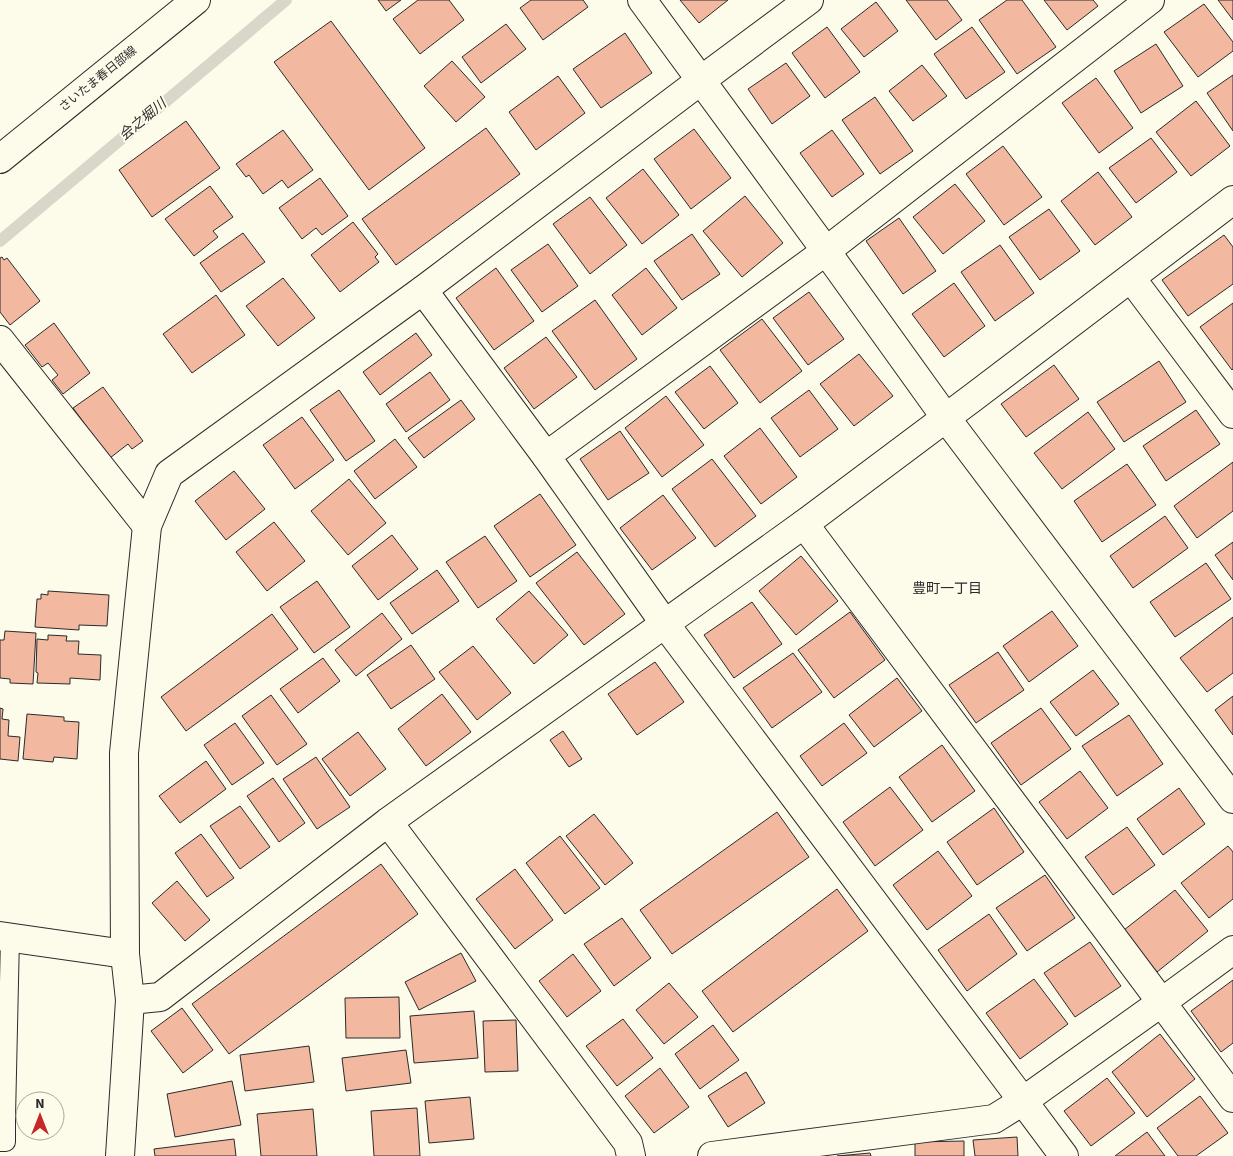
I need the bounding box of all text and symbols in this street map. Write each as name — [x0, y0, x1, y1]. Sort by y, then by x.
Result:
street label: さいたま春日部線 — [55, 42, 141, 116]
water label: 会之堀川 — [115, 93, 172, 146]
district label: 豊町一丁目 — [912, 579, 982, 599]
north arrow — [15, 1091, 65, 1141]
text: N — [35, 1094, 45, 1114]

